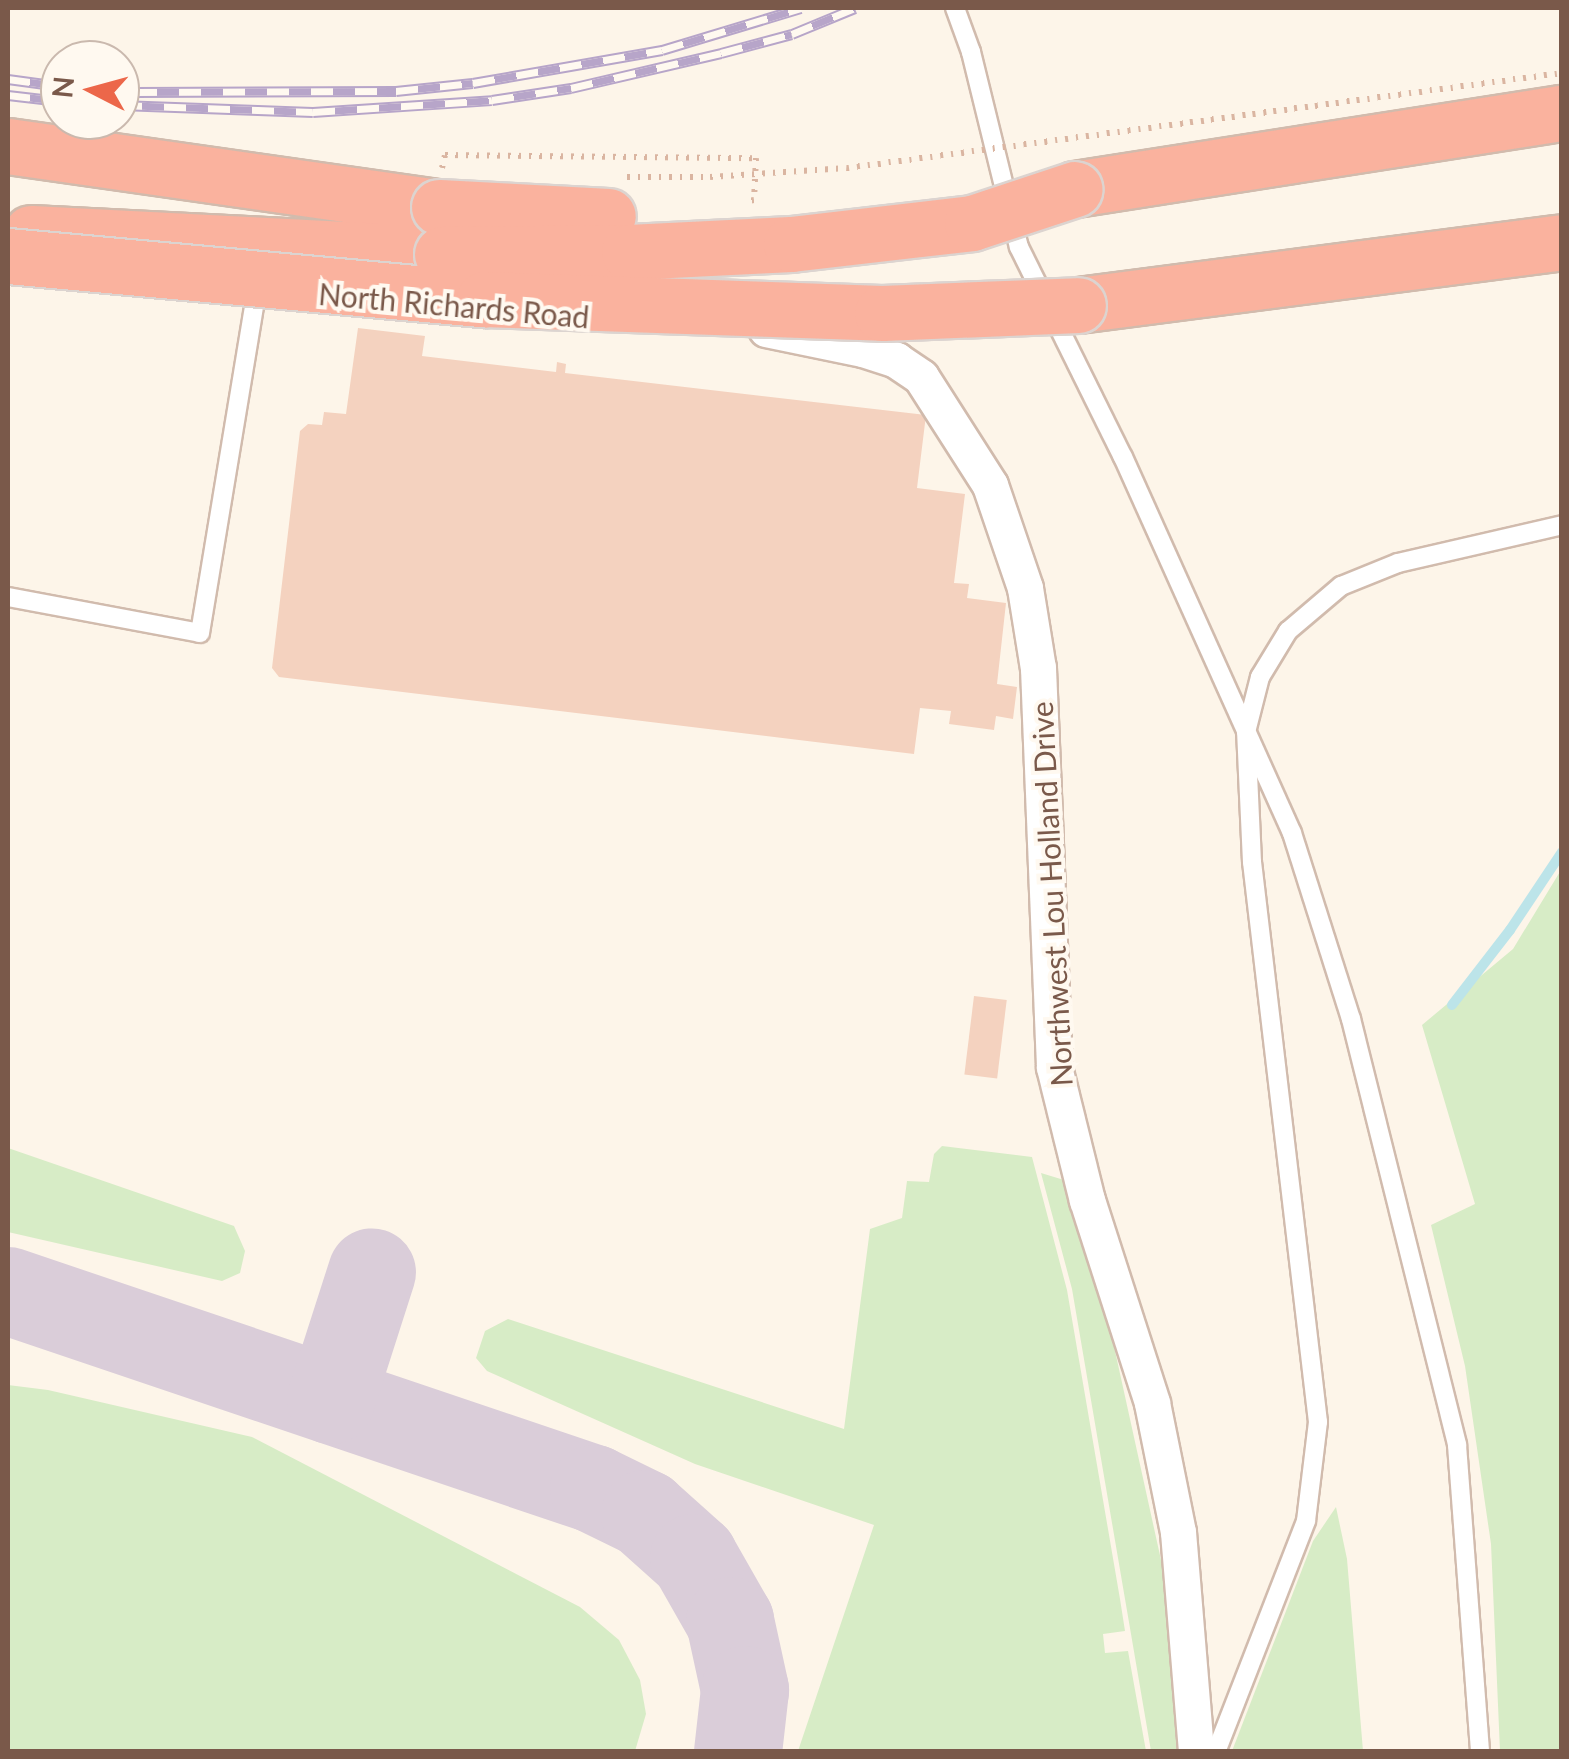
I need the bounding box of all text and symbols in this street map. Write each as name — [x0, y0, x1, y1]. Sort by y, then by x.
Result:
north arrow — [40, 40, 140, 140]
text: N — [44, 75, 80, 100]
street label: North Richards Road — [317, 275, 591, 335]
street label: Northwest Lou Holland Drive — [1023, 701, 1079, 1087]

